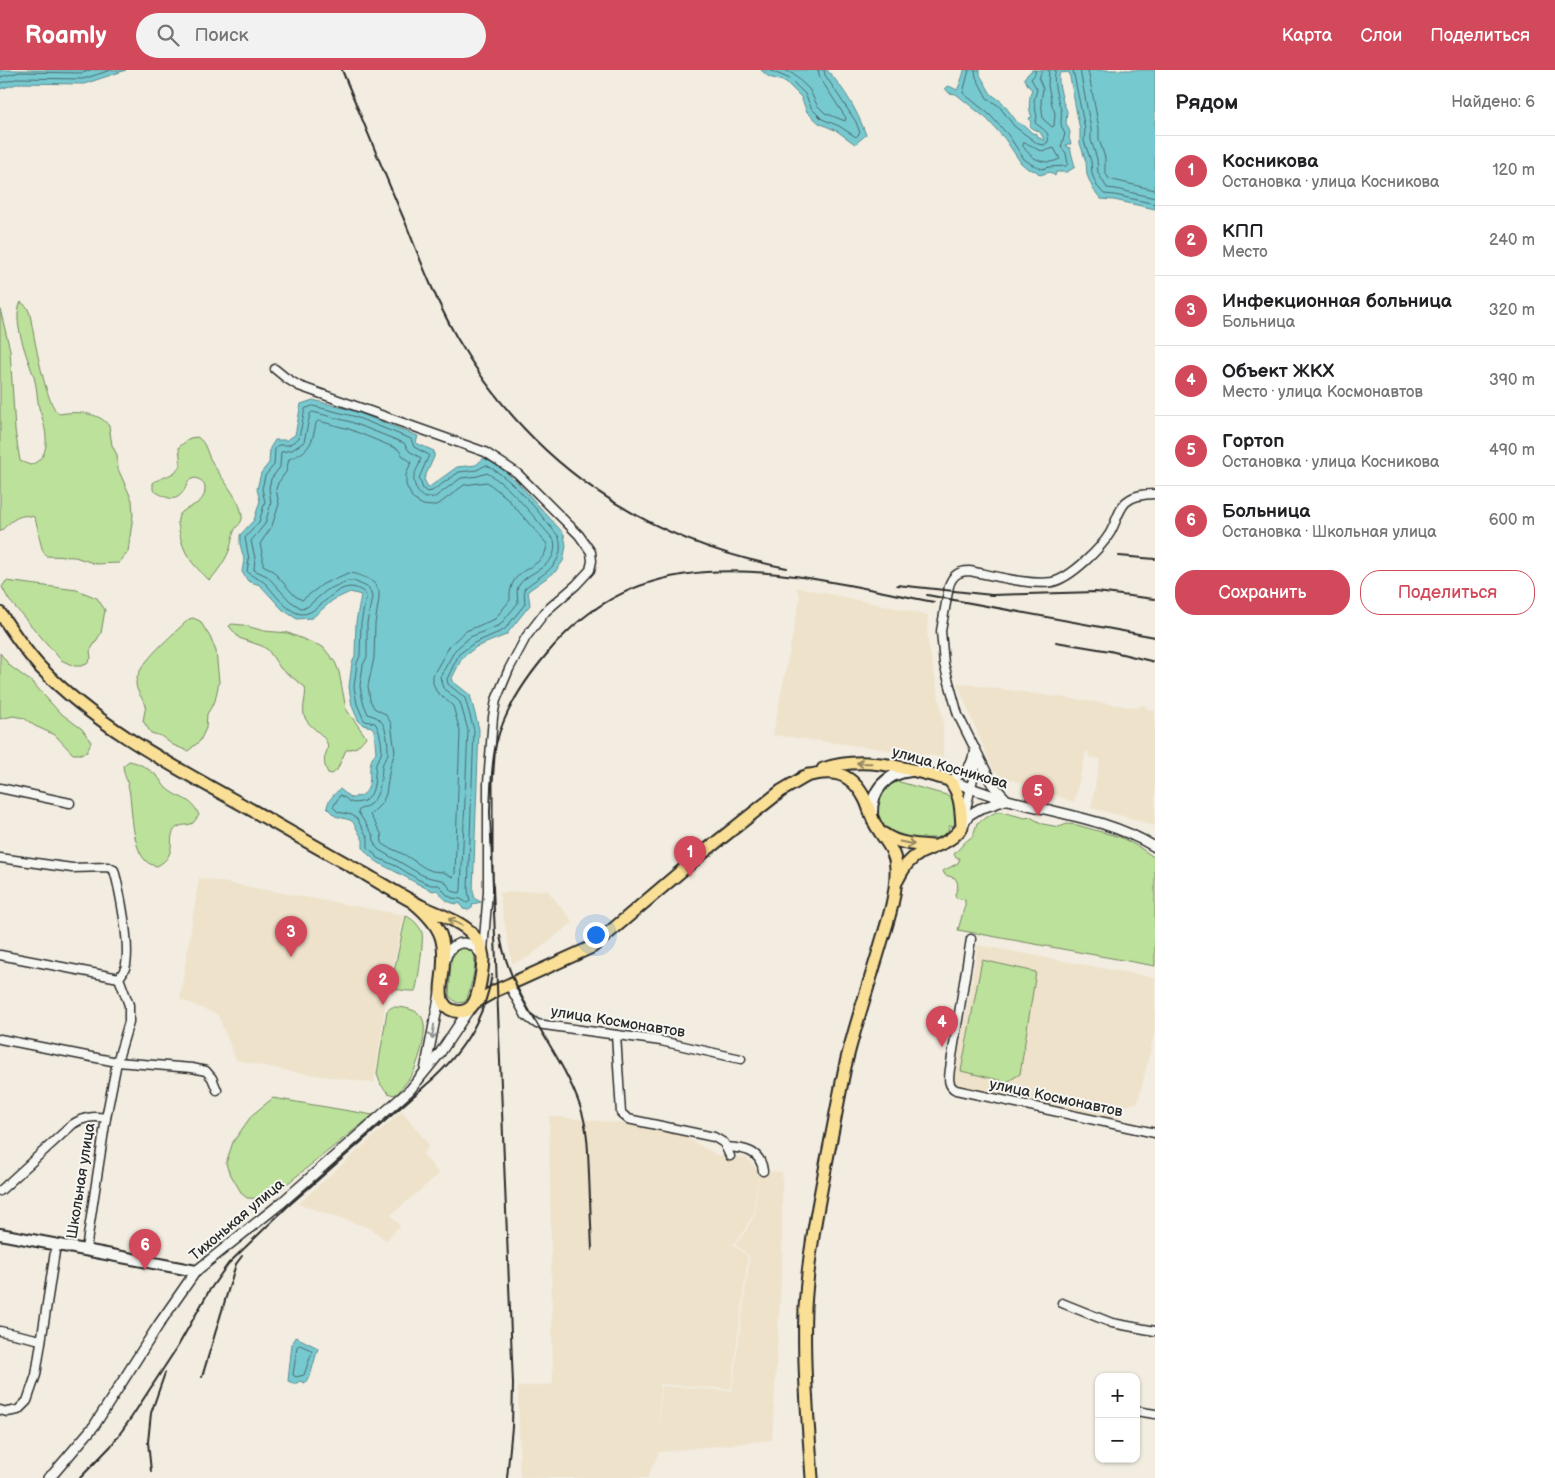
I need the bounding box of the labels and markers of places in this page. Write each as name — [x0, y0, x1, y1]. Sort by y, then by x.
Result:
pin: 5 — [1022, 775, 1054, 816]
pin: 1 — [674, 836, 706, 877]
pin: 3 — [275, 916, 307, 957]
pin: 2 — [367, 964, 399, 1005]
pin: 4 — [926, 1006, 958, 1047]
pin: 6 — [129, 1229, 161, 1270]

